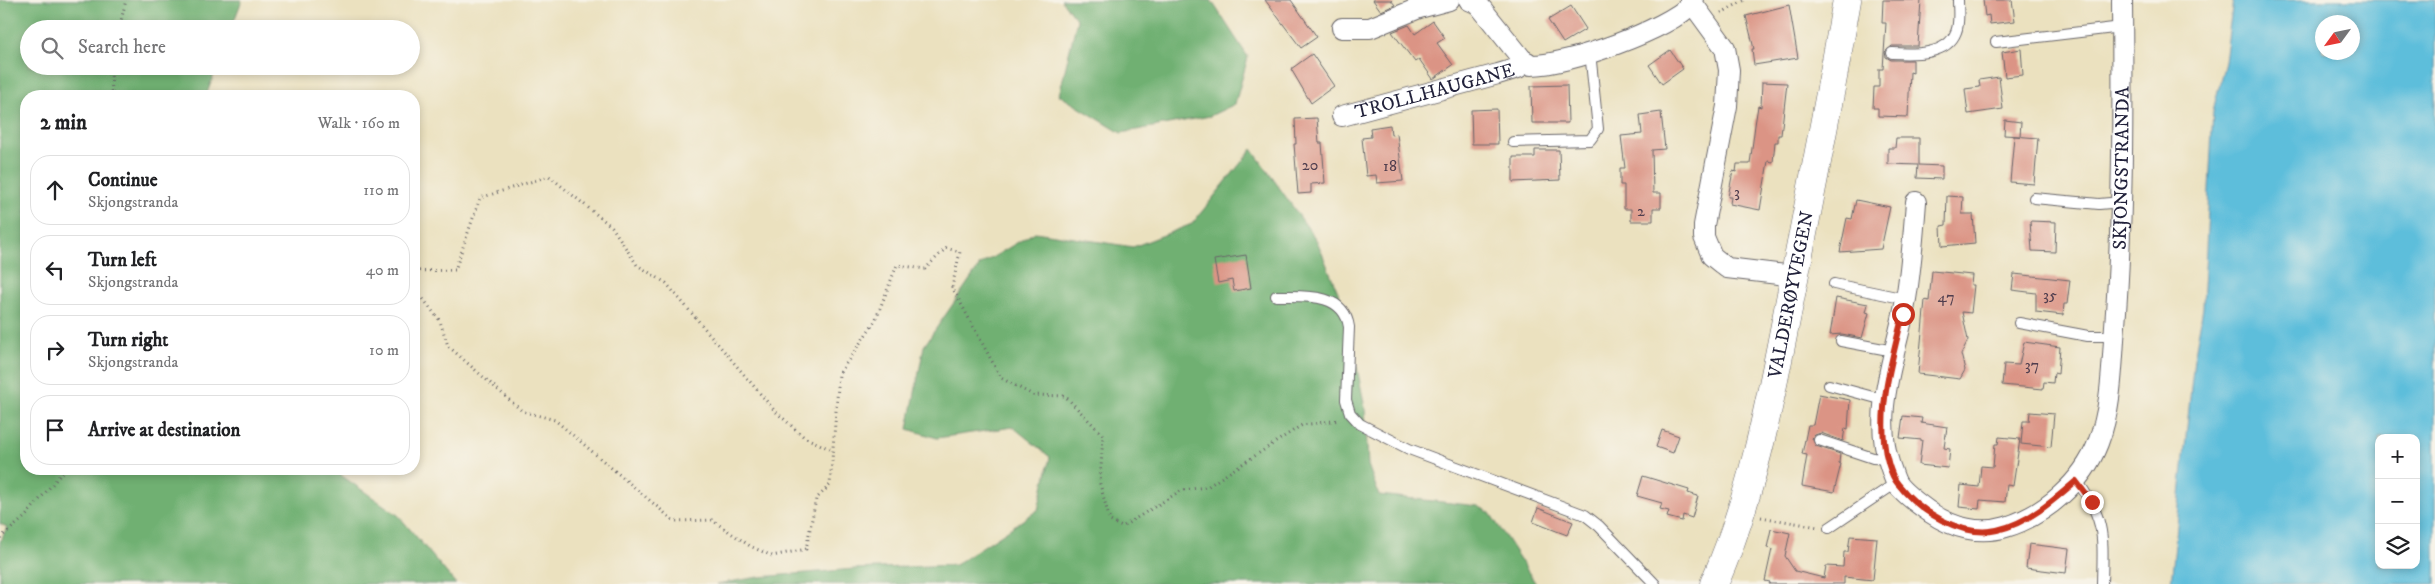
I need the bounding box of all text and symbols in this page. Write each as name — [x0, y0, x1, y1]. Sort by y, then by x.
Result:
north arrow — [2315, 15, 2360, 60]
search box — [20, 20, 420, 75]
icon: search — [38, 34, 66, 62]
text: Search here — [78, 36, 166, 59]
street label: TROLLHAUGANE — [1352, 58, 1517, 124]
street label: SKJONGSTRANDA — [2108, 85, 2134, 250]
text: 2 min — [40, 110, 87, 136]
text: Walk · 160 m — [318, 113, 400, 133]
house number: 20 — [1302, 155, 1318, 175]
house number: 18 — [1383, 156, 1397, 176]
text: Continue — [88, 169, 158, 192]
icon: ahead — [41, 176, 69, 204]
text: 110 m — [363, 180, 399, 200]
house number: 3 — [1734, 182, 1740, 202]
text: Skjongstranda — [88, 192, 178, 212]
house number: 2 — [1637, 201, 1645, 221]
street label: VALDERØYVEGEN — [1763, 209, 1819, 381]
text: Turn left — [88, 249, 157, 272]
icon: left — [41, 256, 69, 284]
text: 40 m — [366, 260, 399, 280]
text: Skjongstranda — [88, 272, 178, 292]
house number: 35 — [2043, 285, 2057, 305]
house number: 47 — [1937, 287, 1955, 307]
route start — [1892, 303, 1915, 326]
text: Turn right — [88, 329, 168, 352]
icon: right — [41, 336, 69, 364]
text: 10 m — [369, 340, 399, 360]
text: Skjongstranda — [88, 352, 178, 372]
house number: 37 — [2025, 355, 2039, 375]
icon: arrive — [41, 416, 69, 444]
text: Arrive at destination — [88, 419, 240, 442]
map controls — [2375, 434, 2420, 569]
button: + — [2375, 434, 2420, 479]
button: − — [2375, 479, 2420, 524]
route end — [2081, 491, 2104, 514]
button: layers — [2375, 524, 2420, 569]

